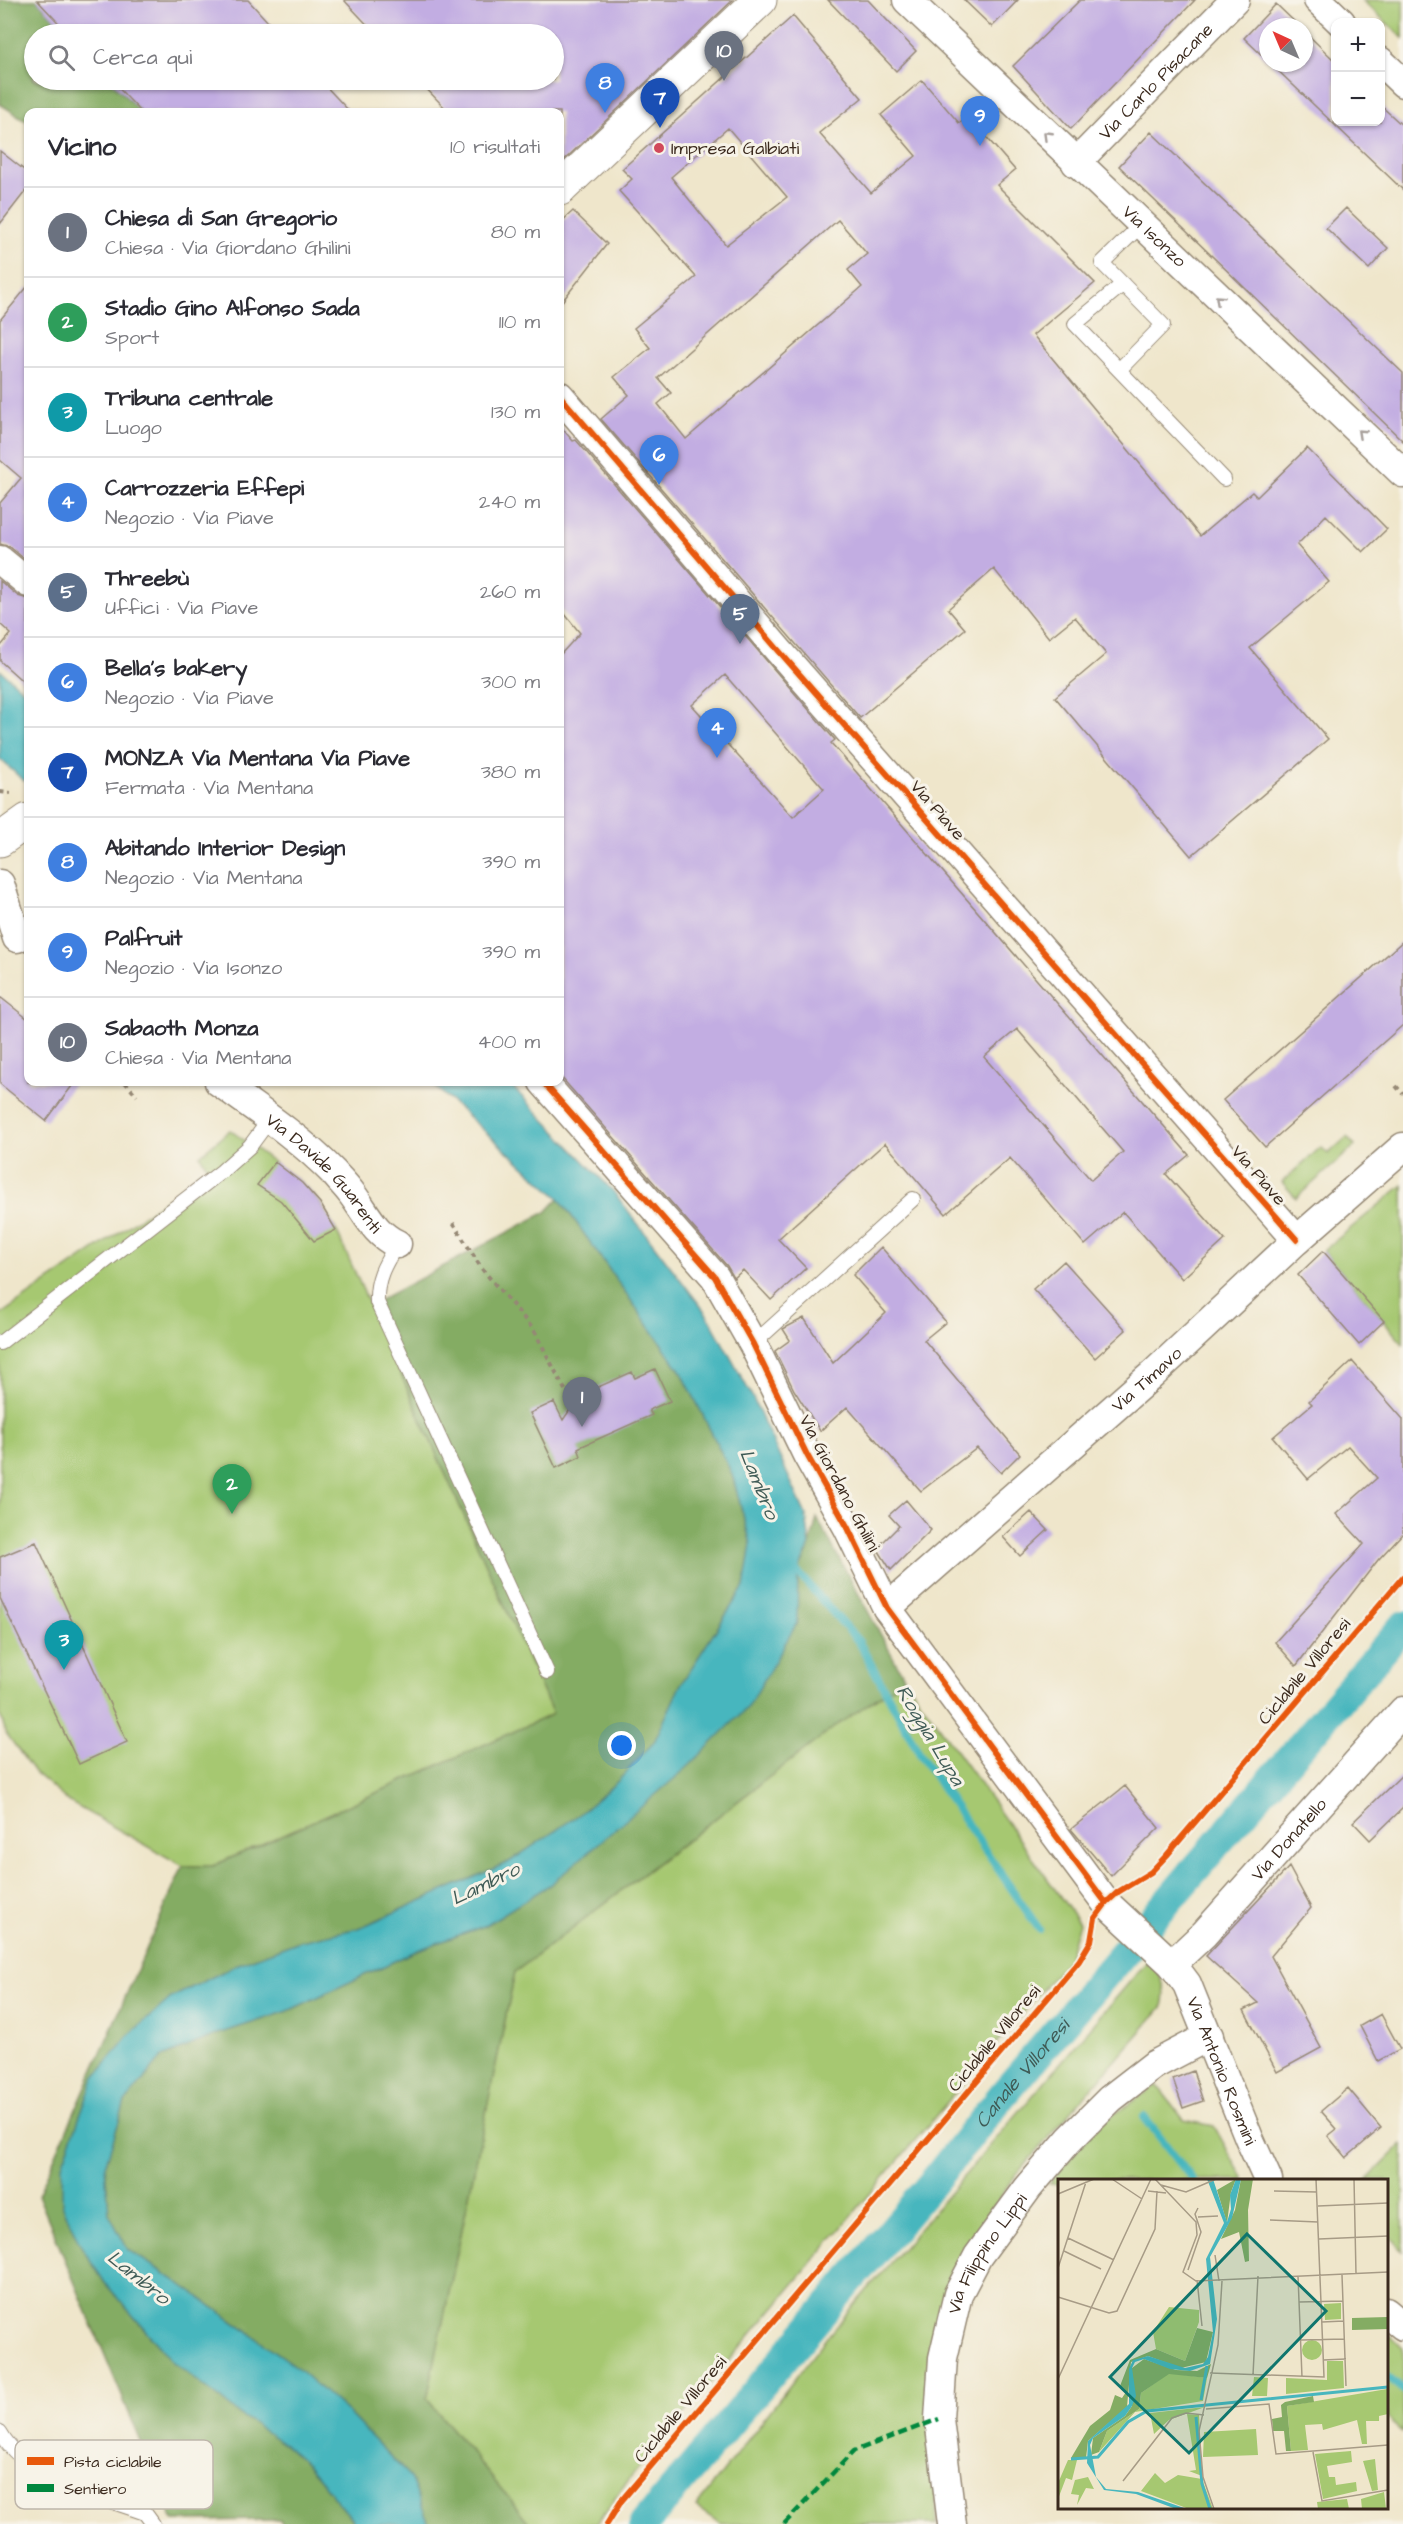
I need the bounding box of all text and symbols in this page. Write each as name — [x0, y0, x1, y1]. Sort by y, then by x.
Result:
street label: Via Carlo Pisacane — [1093, 18, 1219, 146]
north arrow — [1259, 18, 1313, 72]
map controls — [1331, 18, 1385, 126]
button: + — [1331, 18, 1385, 72]
search box — [24, 24, 564, 90]
pin: 10 — [704, 32, 744, 81]
icon: search — [45, 41, 78, 74]
text: Cerca qui — [93, 42, 192, 73]
pin: 8 — [586, 63, 624, 113]
button: − — [1331, 72, 1385, 126]
pin: 7 — [640, 78, 680, 128]
pin: 9 — [960, 96, 1000, 146]
text: Vicino — [48, 129, 116, 165]
one-way arrow — [1044, 132, 1055, 143]
text: 10 risultati — [450, 133, 540, 161]
place label: Impresa Galbiati — [671, 136, 800, 161]
marker: Impresa Galbiati — [652, 141, 666, 155]
street label: Via Isonzo — [1116, 200, 1192, 273]
text: Chiesa di San Gregorio — [105, 203, 337, 234]
text: 1 — [66, 218, 69, 246]
text: 80 m — [491, 218, 540, 246]
text: Chiesa · Via Giordano Ghilini — [105, 234, 351, 262]
text: Stadio Gino Alfonso Sada — [105, 293, 360, 324]
one-way arrow — [1215, 295, 1226, 306]
text: 2 — [62, 308, 73, 336]
text: 110 m — [499, 308, 540, 336]
text: Sport — [105, 324, 159, 352]
text: Tribuna centrale — [105, 383, 273, 414]
text: 3 — [62, 398, 73, 426]
text: 130 m — [491, 398, 540, 426]
text: Luogo — [105, 414, 162, 442]
one-way arrow — [1357, 429, 1367, 440]
pin: 6 — [640, 436, 678, 485]
text: Carrozzeria Effepi — [105, 473, 304, 504]
text: 4 — [61, 488, 74, 516]
text: 240 m — [479, 488, 540, 516]
text: Negozio · Via Piave — [105, 504, 274, 532]
text: Threebù — [105, 563, 189, 594]
text: 5 — [60, 578, 75, 606]
text: 260 m — [480, 578, 540, 606]
text: Uffici · Via Piave — [105, 594, 258, 622]
pin: 5 — [720, 594, 760, 644]
text: Bella's bakery — [105, 653, 247, 684]
text: 6 — [61, 668, 74, 696]
text: 300 m — [481, 668, 540, 696]
text: Negozio · Via Piave — [105, 684, 274, 712]
pin: 4 — [698, 708, 736, 758]
text: MONZA Via Mentana Via Piave — [105, 743, 410, 774]
text: 7 — [61, 758, 74, 786]
text: 380 m — [481, 758, 540, 786]
text: Fermata · Via Mentana — [105, 774, 313, 802]
street label: Via Piave — [904, 775, 971, 846]
text: Abitando Interior Design — [105, 833, 345, 864]
text: 8 — [61, 848, 74, 876]
text: 390 m — [482, 848, 540, 876]
text: Negozio · Via Mentana — [105, 864, 302, 892]
text: Palfruit — [105, 923, 182, 954]
text: 9 — [62, 938, 73, 966]
text: 390 m — [482, 938, 540, 966]
text: Negozio · Via Isonzo — [105, 954, 282, 982]
text: Sabaoth Monza — [105, 1013, 259, 1044]
text: 10 — [60, 1028, 75, 1056]
text: 400 m — [478, 1028, 540, 1056]
text: Chiesa · Via Mentana — [105, 1044, 292, 1072]
street label: Via Davide Guarenti — [260, 1108, 387, 1239]
street label: Via Piave — [1225, 1140, 1292, 1211]
street label: Via Timavo — [1106, 1341, 1188, 1418]
pin: 1 — [562, 1378, 602, 1427]
street label: Via Giordano Ghilini — [793, 1410, 886, 1556]
water label: Lambro — [732, 1445, 786, 1525]
pin: 2 — [212, 1464, 252, 1514]
street label: Ciclabile Villoresi — [1252, 1612, 1357, 1730]
pin: 3 — [44, 1620, 84, 1670]
water label: Roggia Lupa — [888, 1680, 972, 1792]
your location — [607, 1731, 636, 1760]
street label: Via Donatello — [1245, 1793, 1333, 1886]
water label: Lambro — [446, 1855, 526, 1913]
street label: Ciclabile Villoresi — [942, 1979, 1047, 2097]
street label: Via Antonio Rosmini — [1180, 1993, 1263, 2149]
water label: Canale Villoresi — [968, 2011, 1078, 2134]
inset map — [1058, 2179, 1388, 2509]
street label: Via Filippino Lippi — [942, 2188, 1033, 2316]
water label: Lambro — [101, 2244, 177, 2313]
street label: Ciclabile Villoresi — [628, 2350, 733, 2468]
legend — [15, 2440, 213, 2509]
text: Pista ciclabile — [64, 2451, 162, 2473]
text: Sentiero — [64, 2478, 126, 2500]

